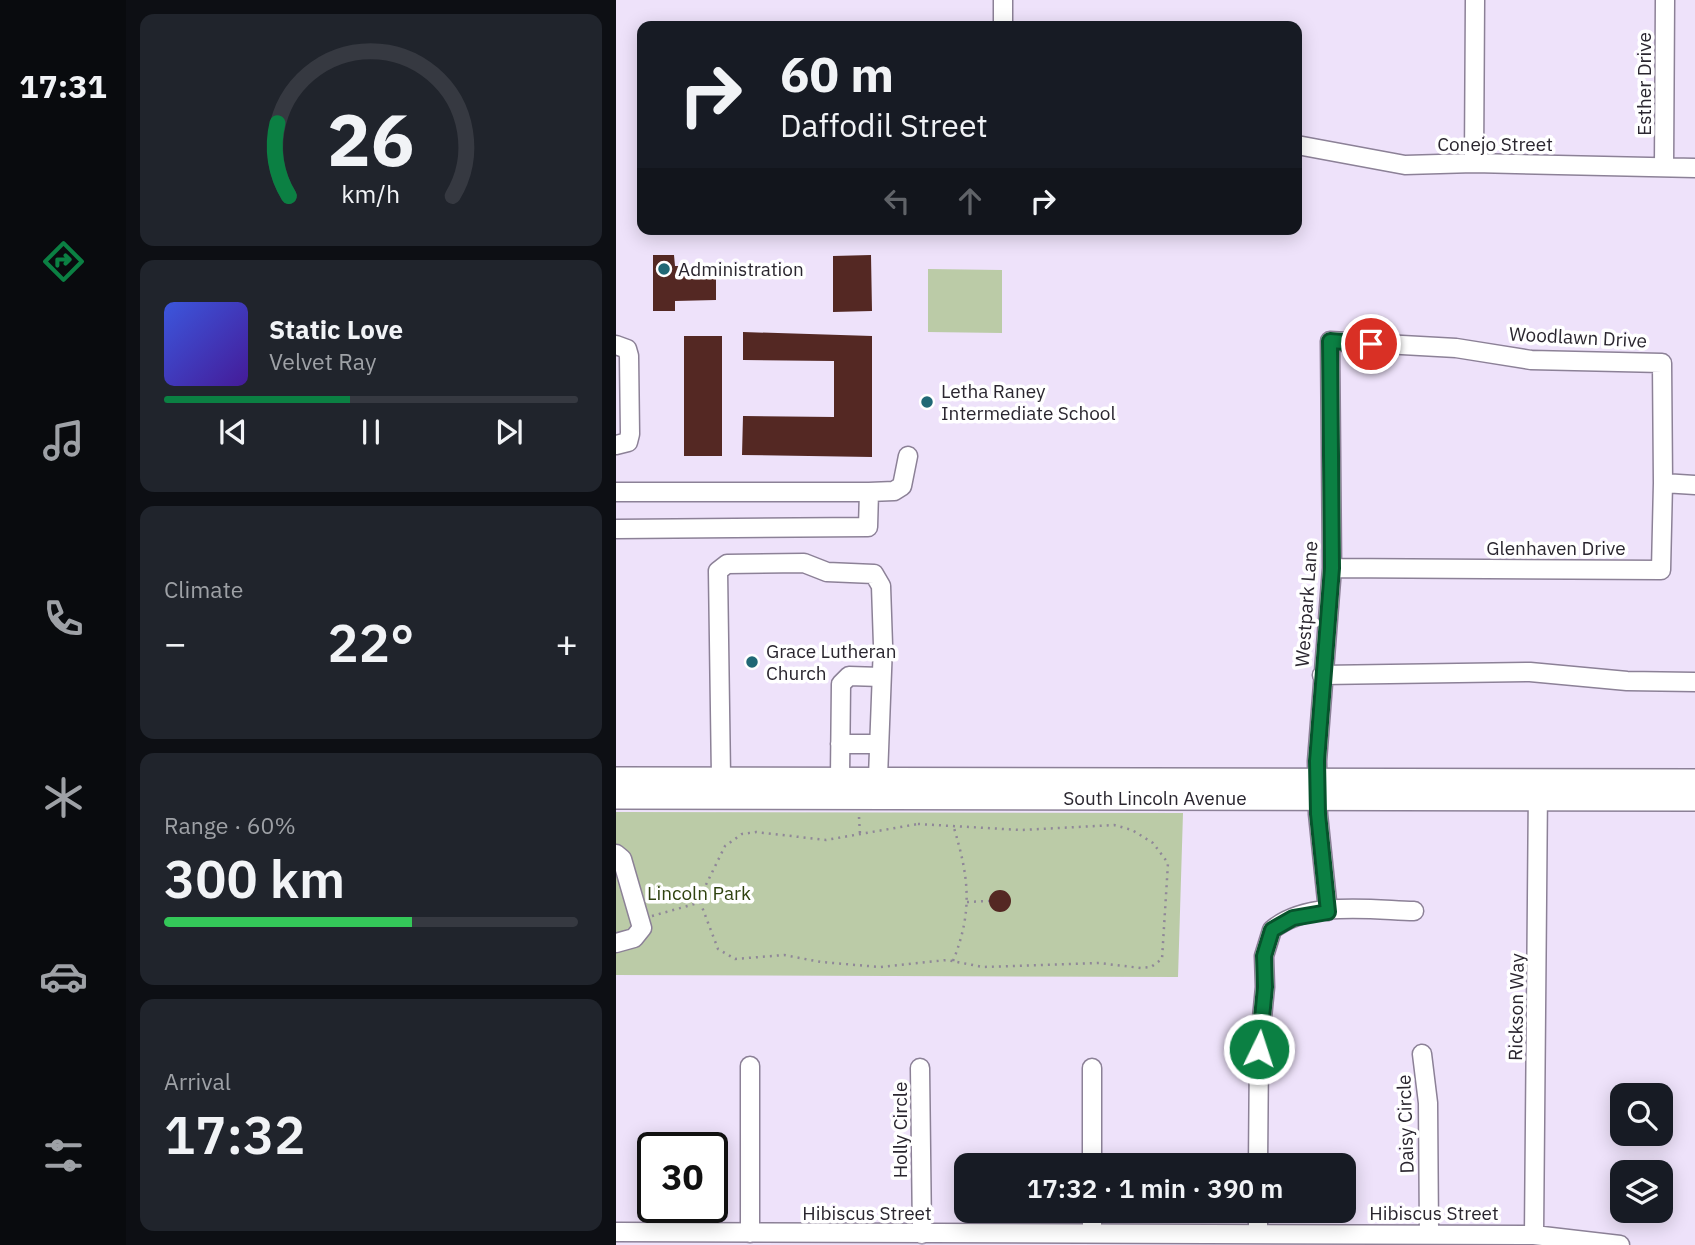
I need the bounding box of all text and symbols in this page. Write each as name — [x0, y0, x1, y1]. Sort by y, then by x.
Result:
street label: Esther Drive — [1632, 32, 1656, 136]
text: 60 m — [780, 42, 894, 105]
icon: right — [665, 49, 756, 140]
text: 17:31 — [19, 65, 107, 107]
text: 26 — [327, 91, 415, 186]
text: Daffodil Street — [780, 104, 988, 146]
street label: Conejo Street — [1437, 132, 1553, 156]
text: km/h — [342, 177, 400, 210]
icon: left — [878, 182, 916, 220]
icon: ahead — [951, 182, 989, 220]
icon: right — [1024, 182, 1062, 220]
icon: directions — [39, 237, 88, 286]
place label: Administration — [678, 257, 804, 281]
marker: Administration — [656, 261, 672, 277]
text: Static Love — [269, 312, 403, 346]
pin — [1341, 314, 1401, 374]
street label: Woodlawn Drive — [1508, 321, 1648, 353]
icon: arrive — [1352, 325, 1390, 363]
text: Velvet Ray — [269, 346, 376, 376]
place label: Letha Raney Intermediate School — [941, 379, 1116, 425]
marker: Letha Raney Intermediate School — [919, 394, 935, 410]
icon: previous — [214, 413, 252, 451]
icon: pause — [352, 413, 390, 451]
icon: next — [490, 413, 528, 451]
icon: music — [39, 416, 88, 465]
street label: Glenhaven Drive — [1486, 536, 1626, 560]
street label: Westpark Lane — [1290, 540, 1322, 668]
text: Climate — [164, 574, 243, 604]
icon: phone — [39, 594, 88, 643]
text: 22° — [328, 609, 414, 676]
text: − — [164, 618, 187, 667]
text: + — [555, 618, 578, 667]
place label: Grace Lutheran Church — [766, 639, 896, 685]
marker: Grace Lutheran Church — [744, 654, 760, 670]
icon: climate — [39, 773, 88, 822]
street label: South Lincoln Avenue — [1063, 786, 1247, 810]
text: Range · 60% — [164, 810, 296, 840]
text: 300 km — [164, 845, 345, 912]
park label: Lincoln Park — [647, 881, 751, 905]
icon: car — [39, 952, 88, 1001]
street label: Rickson Way — [1503, 952, 1529, 1061]
position arrow — [1222, 1012, 1296, 1086]
text: Arrival — [164, 1066, 231, 1096]
street label: Daisy Circle — [1391, 1074, 1419, 1174]
street label: Holly Circle — [888, 1082, 912, 1178]
map controls — [1610, 1083, 1673, 1223]
button: search — [1610, 1083, 1673, 1146]
text: 17:32 — [164, 1101, 305, 1168]
icon: filters — [39, 1131, 88, 1180]
speed limit sign: 30 — [637, 1132, 728, 1223]
button: layers — [1610, 1160, 1673, 1223]
text: 17:32 · 1 min · 390 m — [1027, 1171, 1283, 1205]
street label: Hibiscus Street — [802, 1201, 932, 1225]
street label: Hibiscus Street — [1369, 1201, 1499, 1225]

